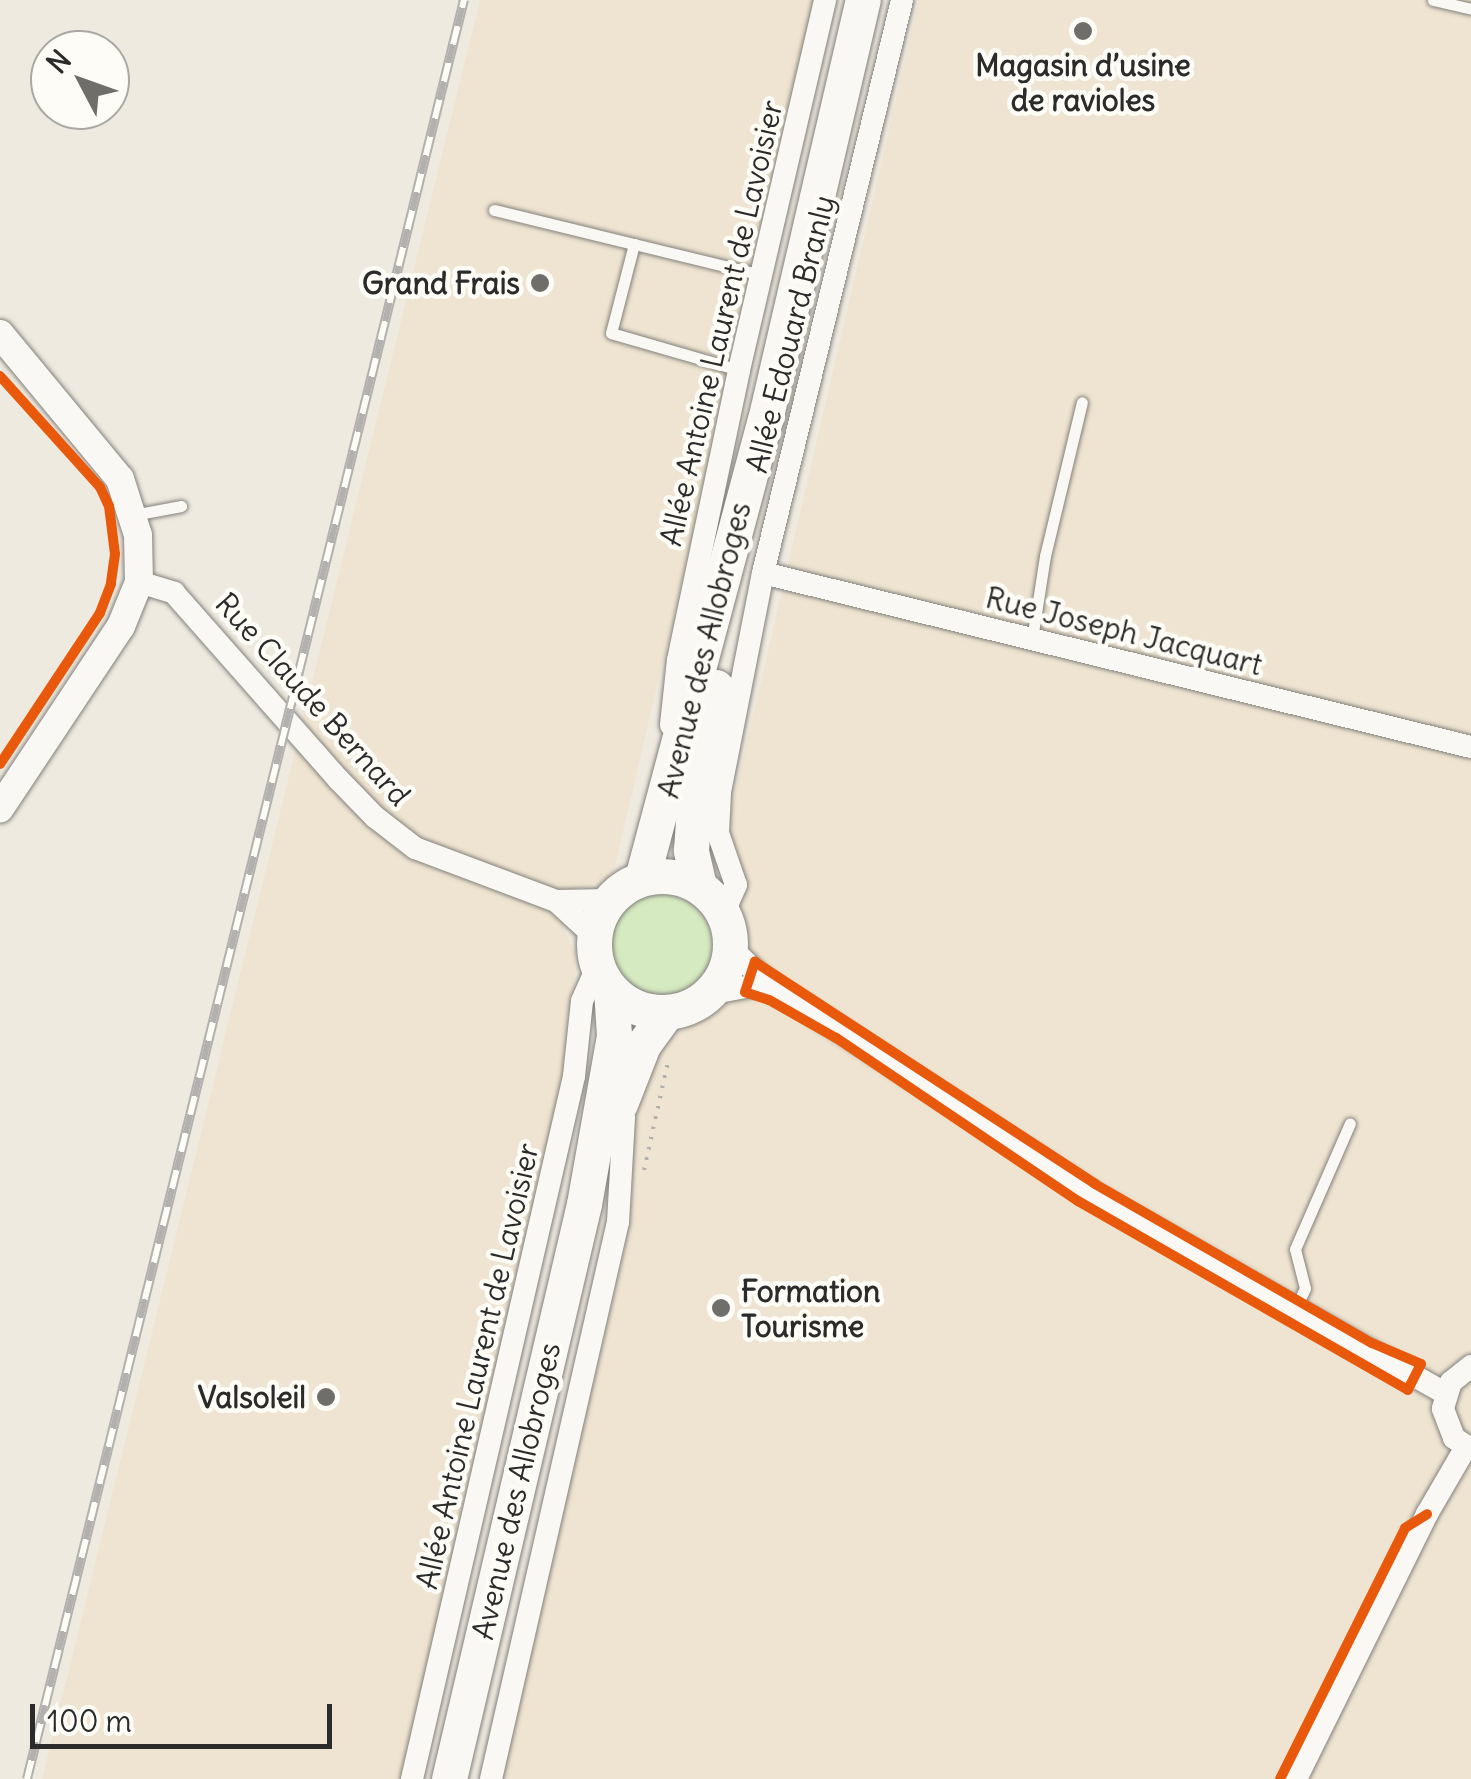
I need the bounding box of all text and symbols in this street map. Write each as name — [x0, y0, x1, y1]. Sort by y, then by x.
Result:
marker: Magasin d’usine de ravioles — [1072, 20, 1094, 42]
north arrow — [30, 30, 130, 130]
text: N — [39, 43, 79, 81]
place label: Magasin d’usine de ravioles — [975, 47, 1191, 118]
street label: Allée Antoine Laurent de Lavoisier — [652, 97, 790, 549]
street label: Allée Edouard Branly — [738, 191, 842, 477]
place label: Grand Frais — [362, 265, 520, 301]
marker: Grand Frais — [529, 272, 551, 294]
street label: Avenue des Allobroges — [650, 498, 758, 802]
street label: Rue Joseph Jacquart — [982, 579, 1266, 683]
street label: Rue Claude Bernard — [208, 585, 418, 813]
street label: Allée Antoine Laurent de Lavoisier — [408, 1140, 546, 1592]
place label: Formation Tourisme — [741, 1273, 880, 1344]
marker: Formation Tourisme — [710, 1297, 732, 1319]
street label: Avenue des Allobroges — [464, 1339, 568, 1643]
place label: Valsoleil — [198, 1379, 306, 1415]
marker: Valsoleil — [315, 1386, 337, 1408]
scale bar — [35, 1684, 338, 1746]
text: 100 m — [47, 1702, 132, 1740]

